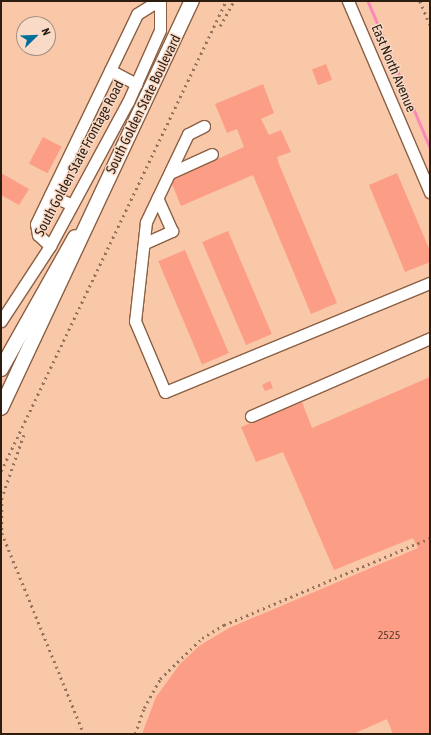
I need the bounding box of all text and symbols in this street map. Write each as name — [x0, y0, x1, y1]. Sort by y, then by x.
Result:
north arrow — [16, 16, 56, 56]
street label: East North Avenue — [368, 22, 420, 114]
text: N — [39, 26, 53, 37]
street label: South Golden State Boulevard — [102, 32, 184, 176]
street label: South Golden State Frontage Road — [31, 77, 127, 239]
house number: 2525 — [378, 629, 400, 643]

